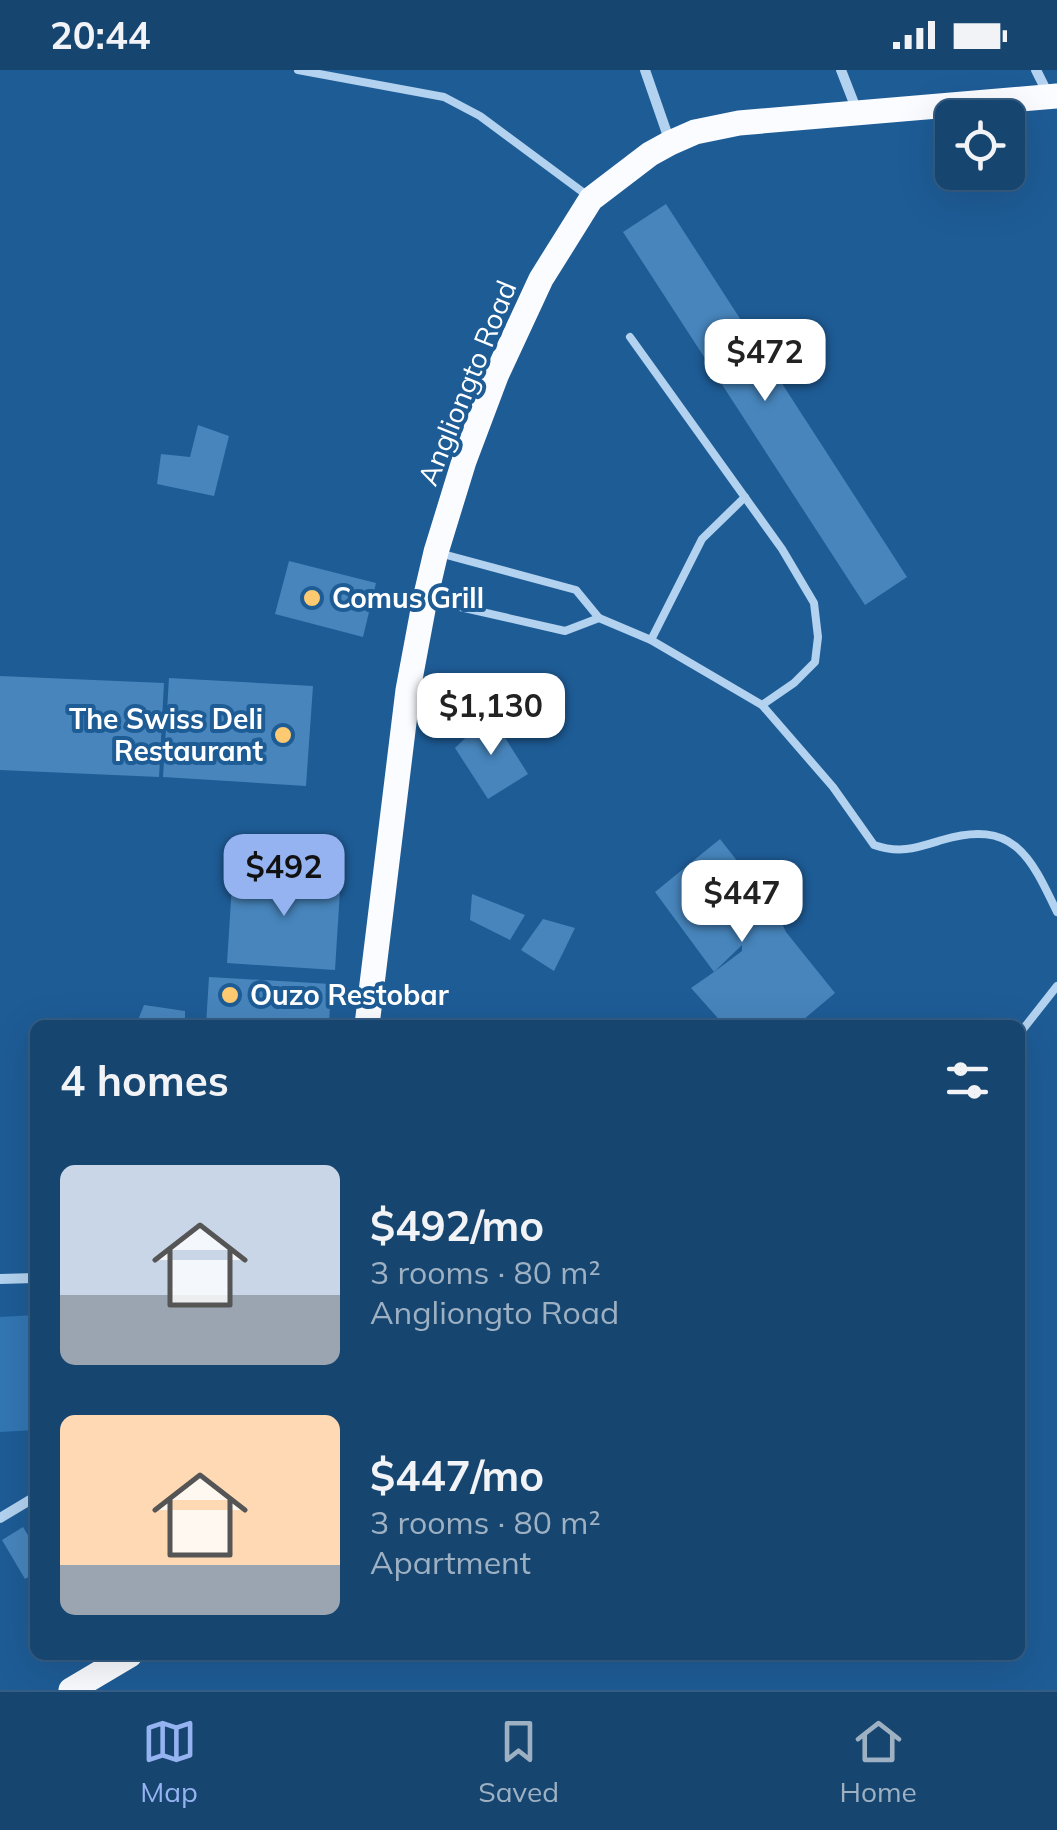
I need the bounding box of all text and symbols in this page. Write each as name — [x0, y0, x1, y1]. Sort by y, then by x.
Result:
text: 20:44 — [50, 11, 151, 59]
map controls — [935, 100, 1025, 190]
button: locate — [935, 100, 1025, 190]
street label: Angliongto Road — [409, 275, 524, 490]
pin: $472 — [706, 319, 824, 404]
text: $472 — [727, 331, 803, 371]
place label: Comus Grill — [332, 580, 484, 615]
marker: Comus Grill — [301, 587, 323, 609]
pin: $1,130 — [410, 673, 572, 758]
text: $1,130 — [439, 685, 543, 725]
place label: The Swiss Deli Restaurant — [69, 701, 263, 768]
marker: The Swiss Deli Restaurant — [272, 724, 294, 746]
pin: $492 — [225, 834, 343, 919]
text: $492 — [246, 846, 322, 886]
pin: $447 — [683, 860, 801, 945]
text: $447 — [704, 872, 780, 912]
place label: Ouzo Restobar — [250, 977, 449, 1012]
marker: Ouzo Restobar — [219, 984, 241, 1006]
icon: filters — [940, 1053, 995, 1108]
text: 4 homes — [60, 1054, 229, 1107]
text: $492/mo — [370, 1199, 544, 1252]
icon: home — [140, 1205, 260, 1325]
text: 3 rooms · 80 m² — [370, 1252, 601, 1292]
text: Angliongto Road — [370, 1292, 619, 1332]
text: $447/mo — [370, 1449, 544, 1502]
icon: home — [140, 1455, 260, 1575]
text: 3 rooms · 80 m² — [370, 1502, 601, 1542]
text: Apartment — [370, 1542, 531, 1582]
tab: Map — [140, 1714, 198, 1809]
tab: Saved — [478, 1714, 559, 1809]
tab: Home — [839, 1714, 917, 1809]

